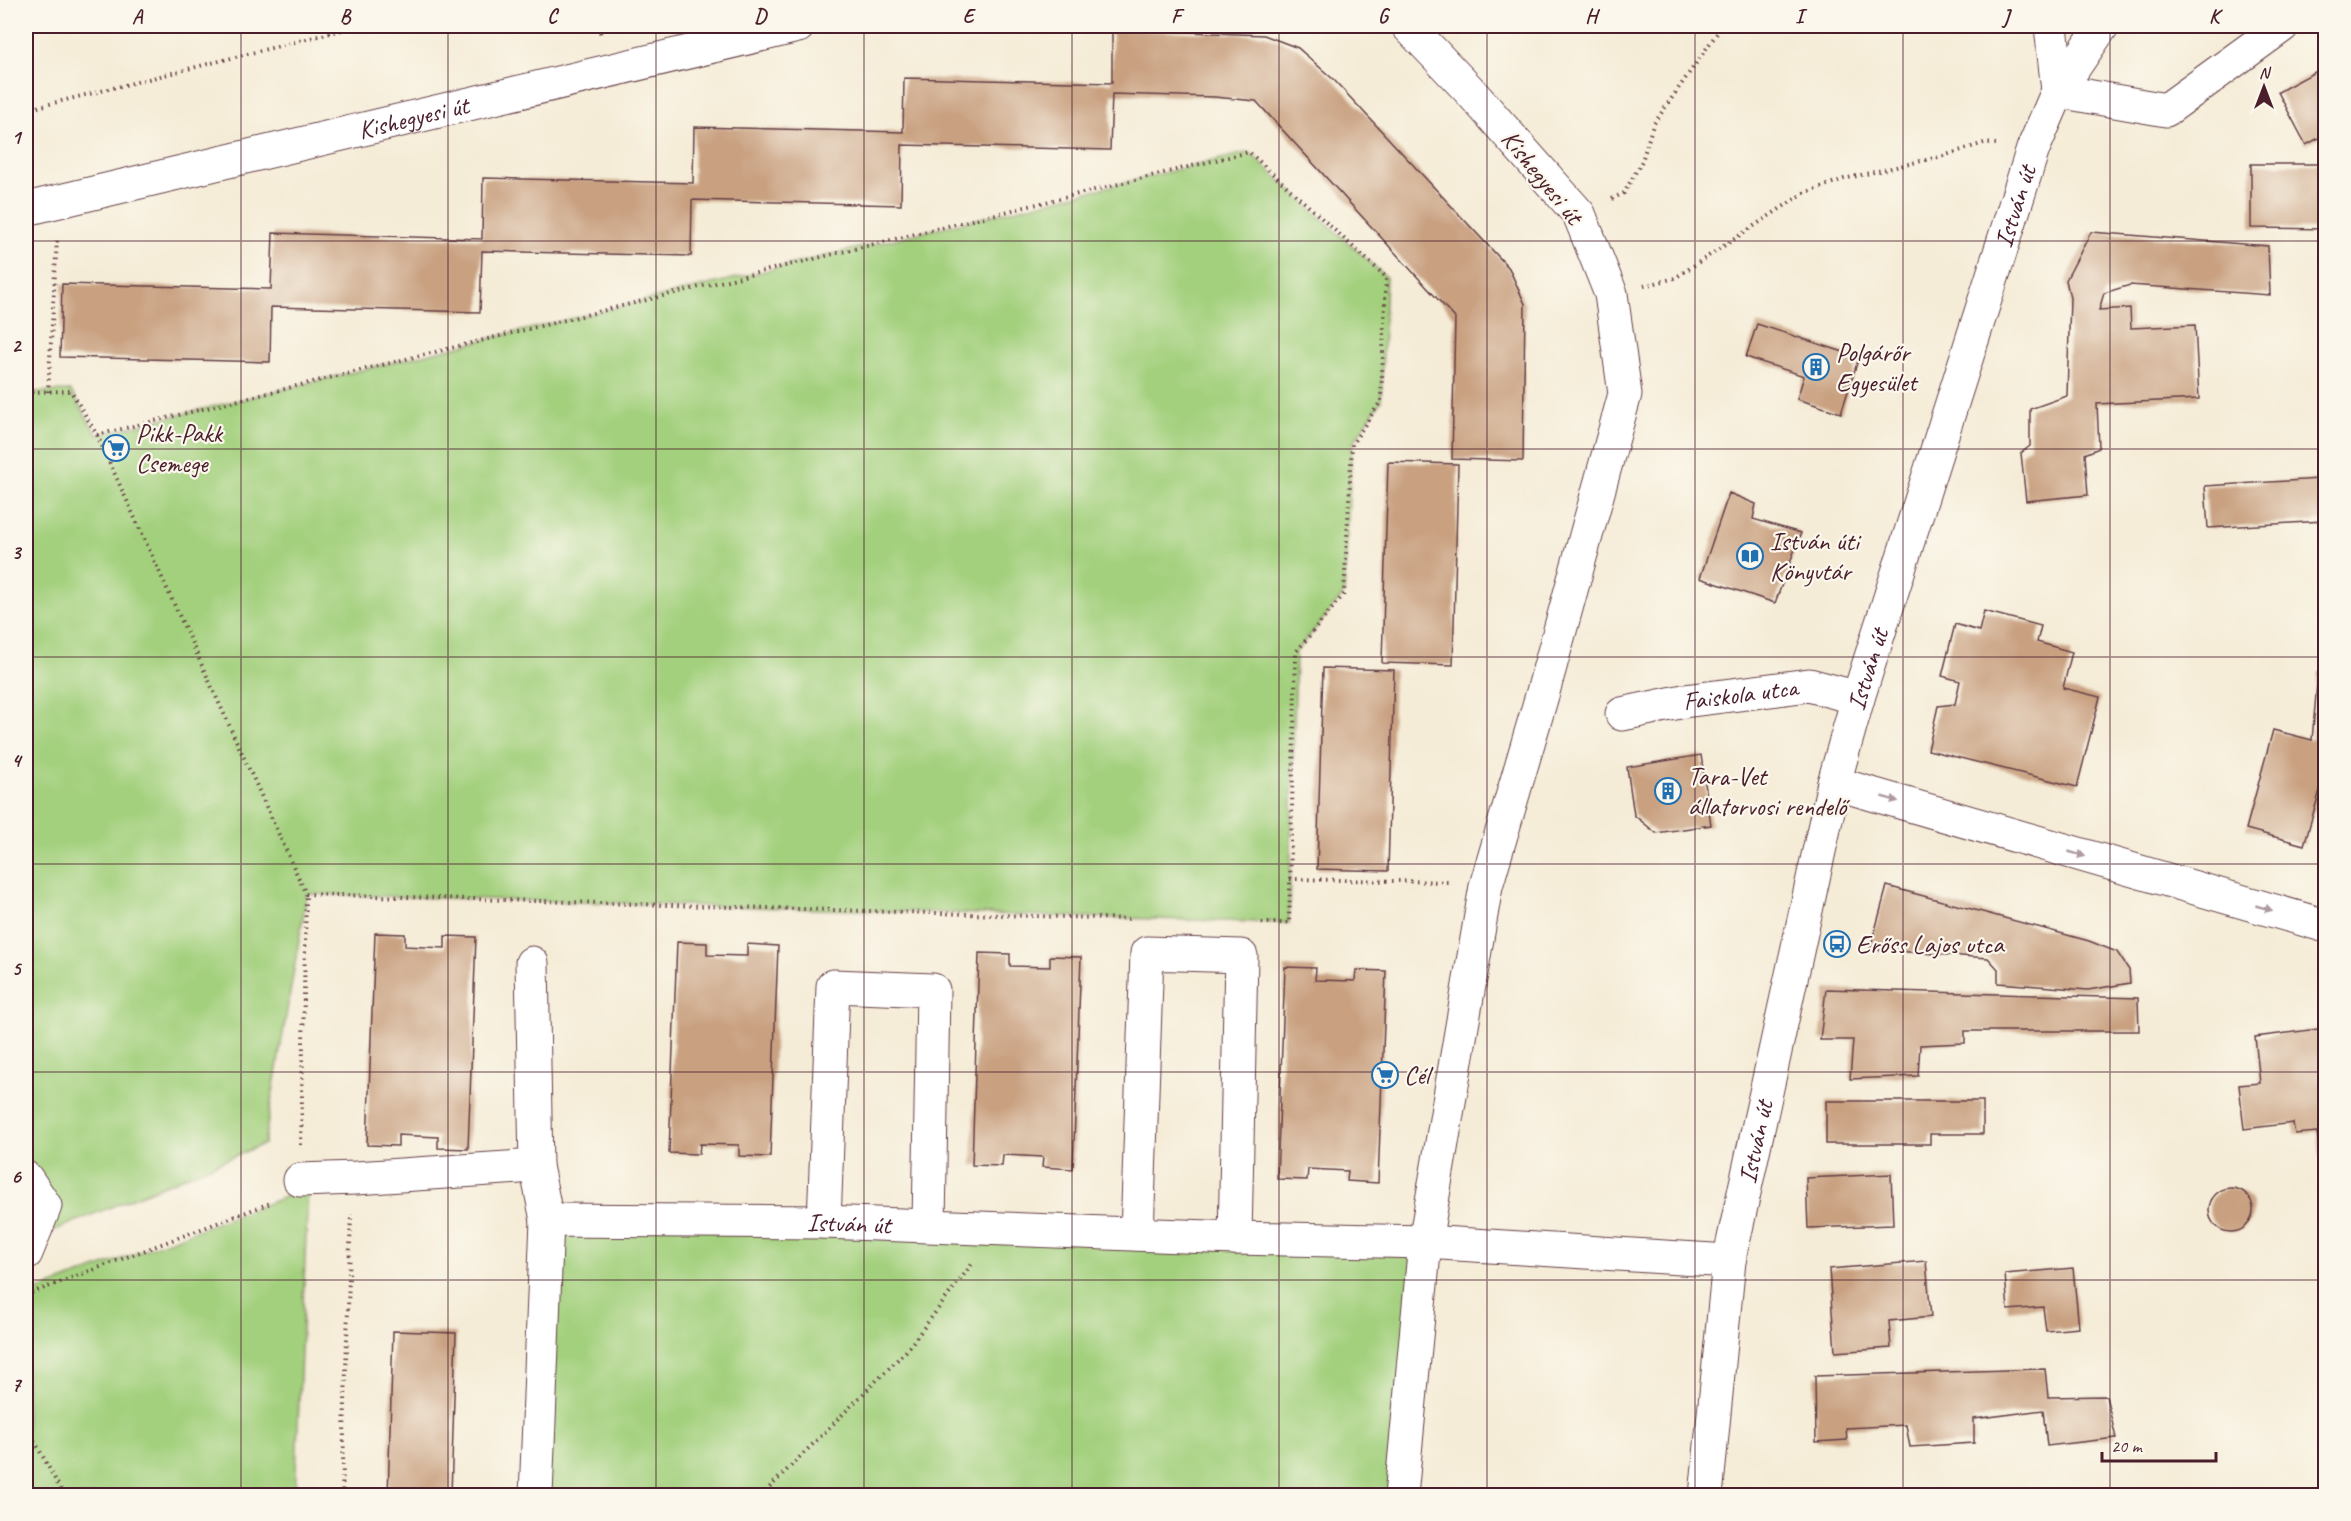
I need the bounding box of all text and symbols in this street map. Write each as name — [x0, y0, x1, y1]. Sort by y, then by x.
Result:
text: A — [132, 4, 144, 29]
text: B — [340, 4, 352, 29]
text: C — [547, 4, 559, 29]
text: D — [754, 4, 768, 29]
text: E — [963, 4, 977, 29]
text: F — [1171, 4, 1185, 29]
text: G — [1378, 4, 1391, 29]
text: H — [1585, 4, 1600, 29]
text: I — [1795, 4, 1808, 29]
text: J — [2001, 4, 2013, 29]
text: K — [2209, 4, 2223, 29]
north arrow — [2234, 57, 2294, 117]
text: N — [2259, 63, 2272, 83]
street label: Kishegyesi út — [355, 88, 474, 146]
street label: Kishegyesi út — [1494, 123, 1592, 233]
text: 1 — [12, 125, 23, 150]
street label: István út — [1986, 159, 2044, 251]
text: 2 — [12, 333, 23, 358]
place label: Polgárőr Egyesület — [1836, 336, 1919, 399]
building icon: Polgárőr Egyesület — [1801, 352, 1831, 382]
place label: Pikk-Pakk Csemege — [136, 417, 224, 480]
supermarket icon: Pikk-Pakk Csemege — [101, 433, 131, 463]
place label: István úti Könyvtár — [1770, 525, 1862, 588]
text: 3 — [12, 540, 23, 565]
library icon: István úti Könyvtár — [1735, 541, 1765, 571]
street label: István út — [1839, 622, 1896, 714]
street label: Faiskola utca — [1681, 670, 1802, 717]
text: 4 — [12, 748, 24, 773]
place label: Tara-Vet állatorvosi rendelő — [1688, 760, 1850, 823]
building icon: Tara-Vet állatorvosi rendelő — [1653, 776, 1683, 806]
one-way arrow — [1881, 795, 1899, 804]
one-way arrow — [2068, 850, 2086, 859]
one-way arrow — [2255, 904, 2273, 913]
place label: Erőss Lajos utca — [1856, 928, 2005, 961]
bus stop icon: Erőss Lajos utca — [1822, 929, 1852, 959]
text: 5 — [12, 956, 23, 981]
place label: Cél — [1404, 1059, 1434, 1092]
supermarket icon: Cél — [1370, 1060, 1400, 1090]
street label: István út — [1730, 1095, 1781, 1186]
text: 6 — [11, 1164, 22, 1189]
street label: István út — [807, 1205, 894, 1241]
text: 7 — [12, 1372, 23, 1397]
scale bar — [2102, 1425, 2216, 1463]
text: 20 m — [2111, 1435, 2144, 1457]

